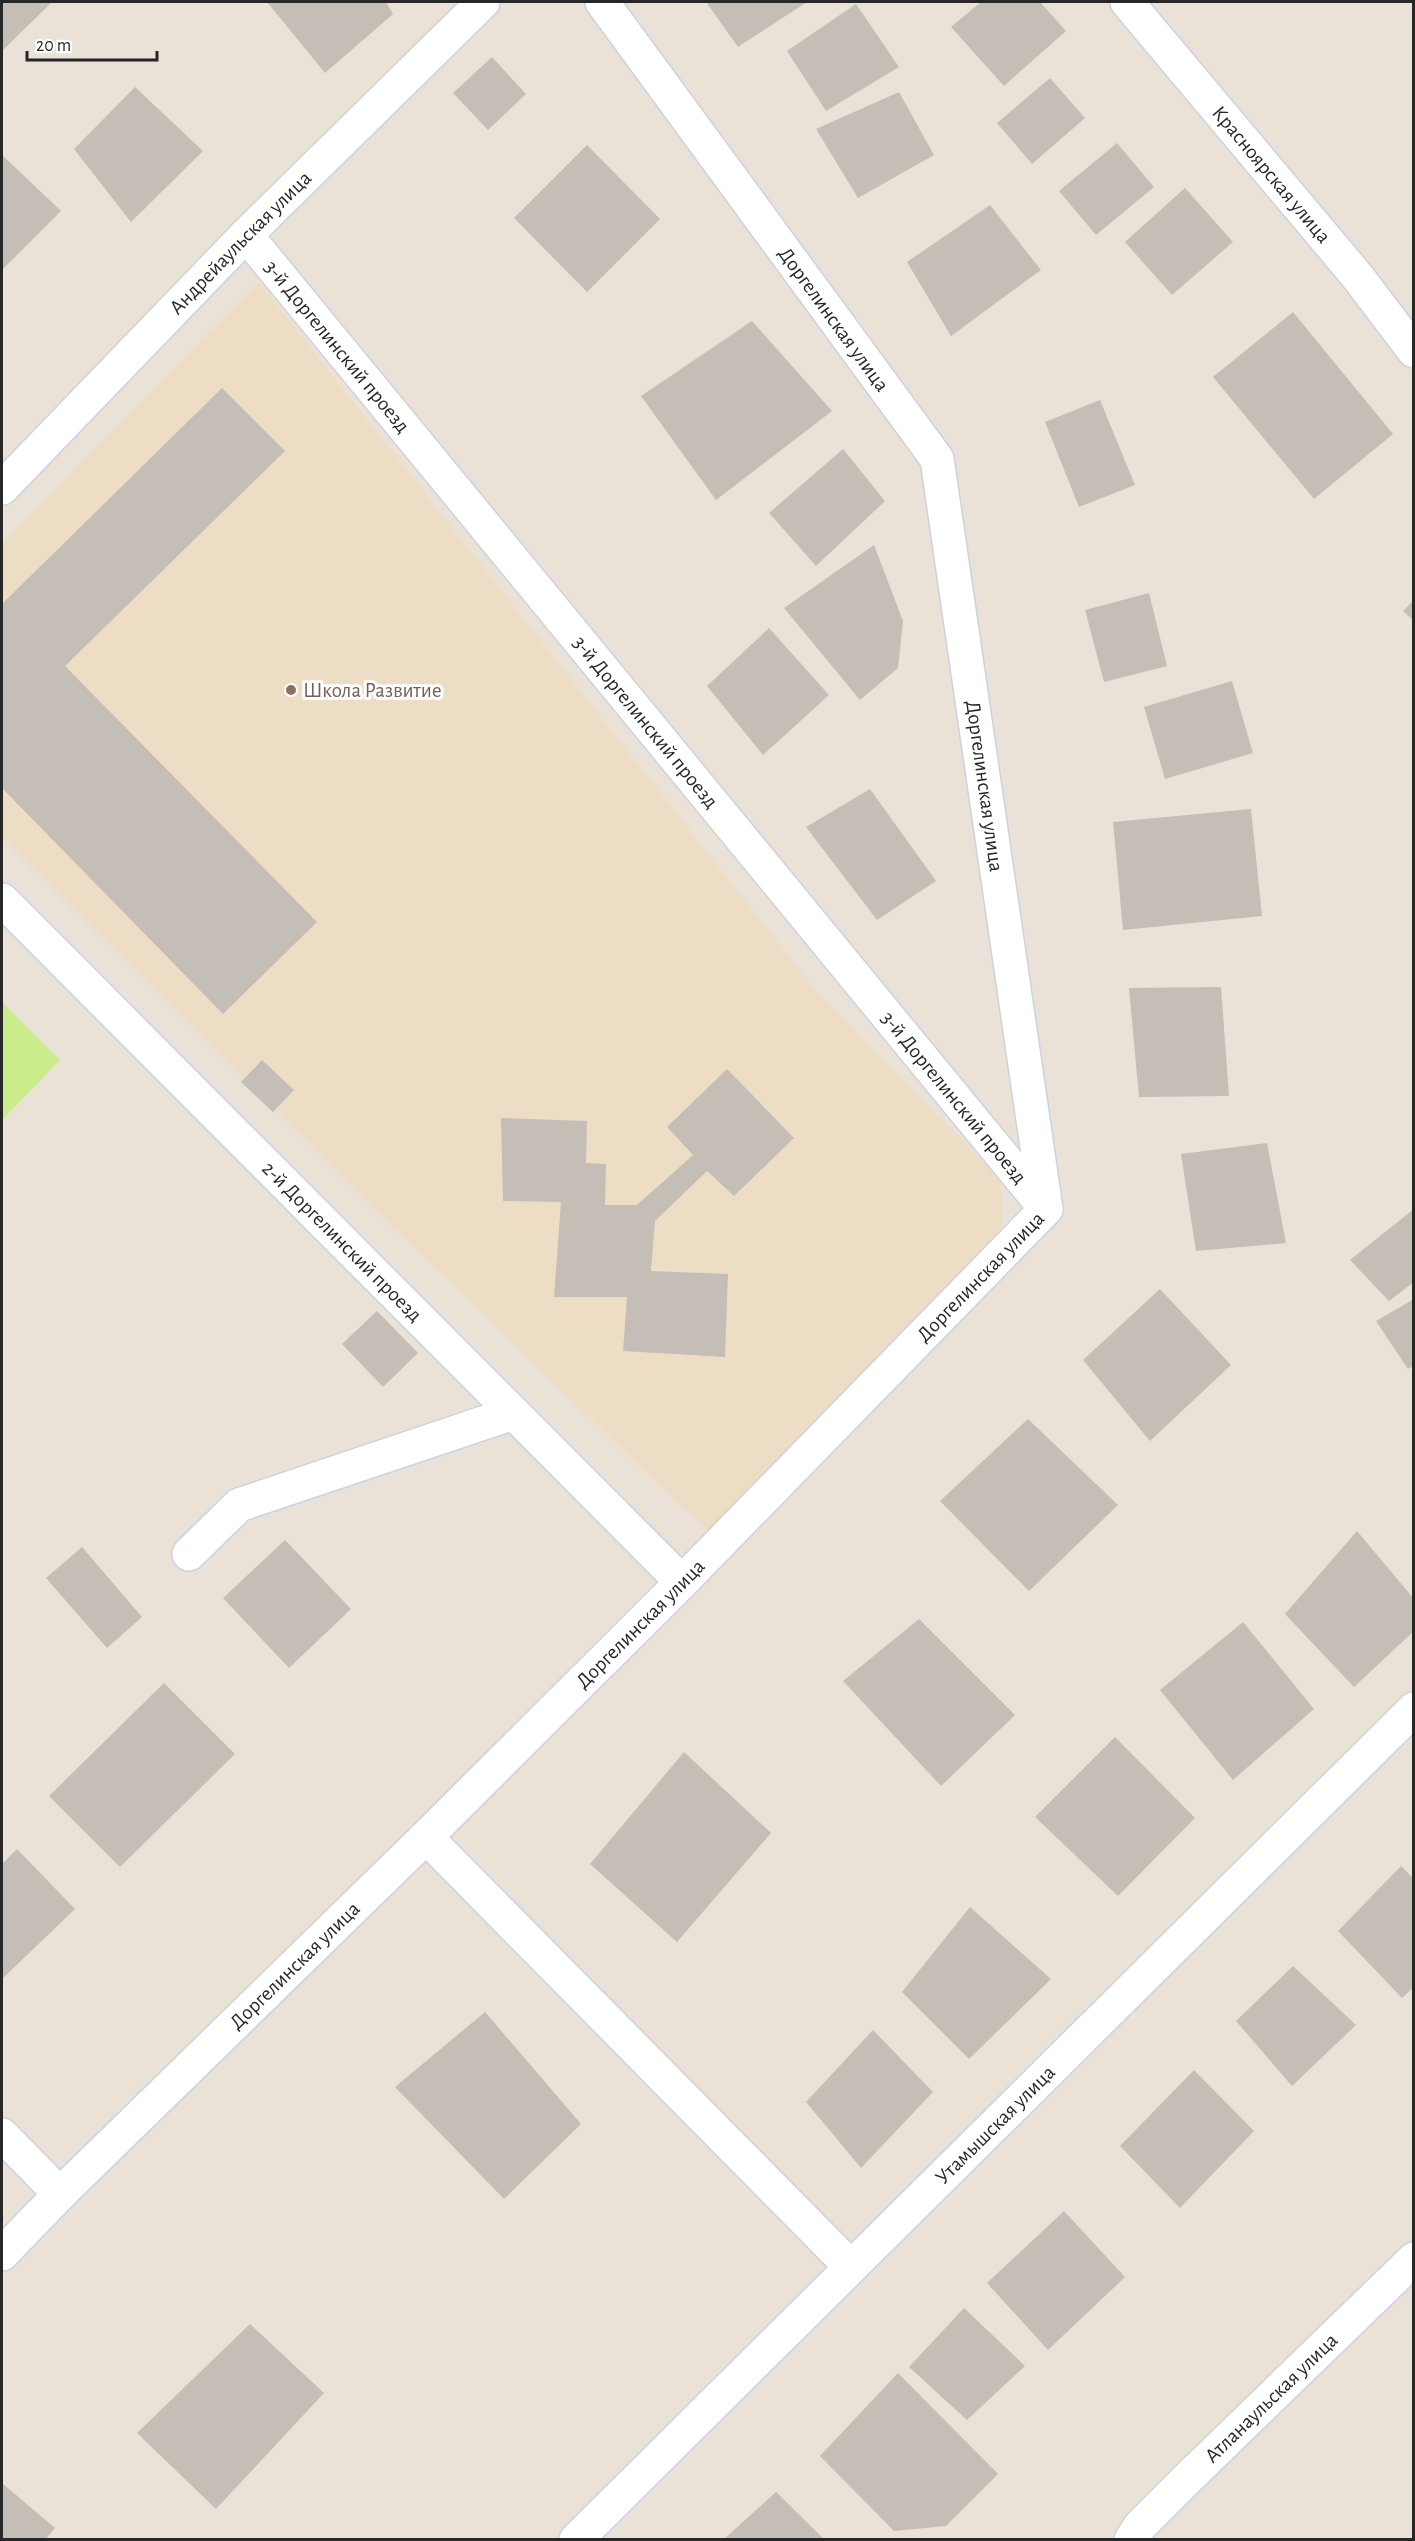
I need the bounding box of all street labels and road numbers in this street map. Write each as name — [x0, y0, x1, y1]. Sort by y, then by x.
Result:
street label: Красноярская улица — [1208, 102, 1335, 248]
street label: Андрейаульская улица — [166, 167, 316, 319]
street label: Доргелинская улица — [774, 243, 893, 396]
street label: 3-й Доргелинский проезд — [260, 256, 414, 437]
street label: 3-й Доргелинский проезд — [569, 632, 722, 812]
street label: Доргелинская улица — [962, 699, 1007, 873]
street label: 3-й Доргелинский проезд — [877, 1008, 1031, 1188]
street label: 2-й Доргелинский проезд — [258, 1157, 426, 1326]
street label: Доргелинская улица — [913, 1207, 1049, 1346]
street label: Доргелинская улица — [572, 1555, 709, 1692]
street label: Доргелинская улица — [226, 1898, 364, 2033]
street label: Утамышская улица — [931, 2061, 1059, 2188]
street label: Атланаульская улица — [1201, 2329, 1342, 2467]

